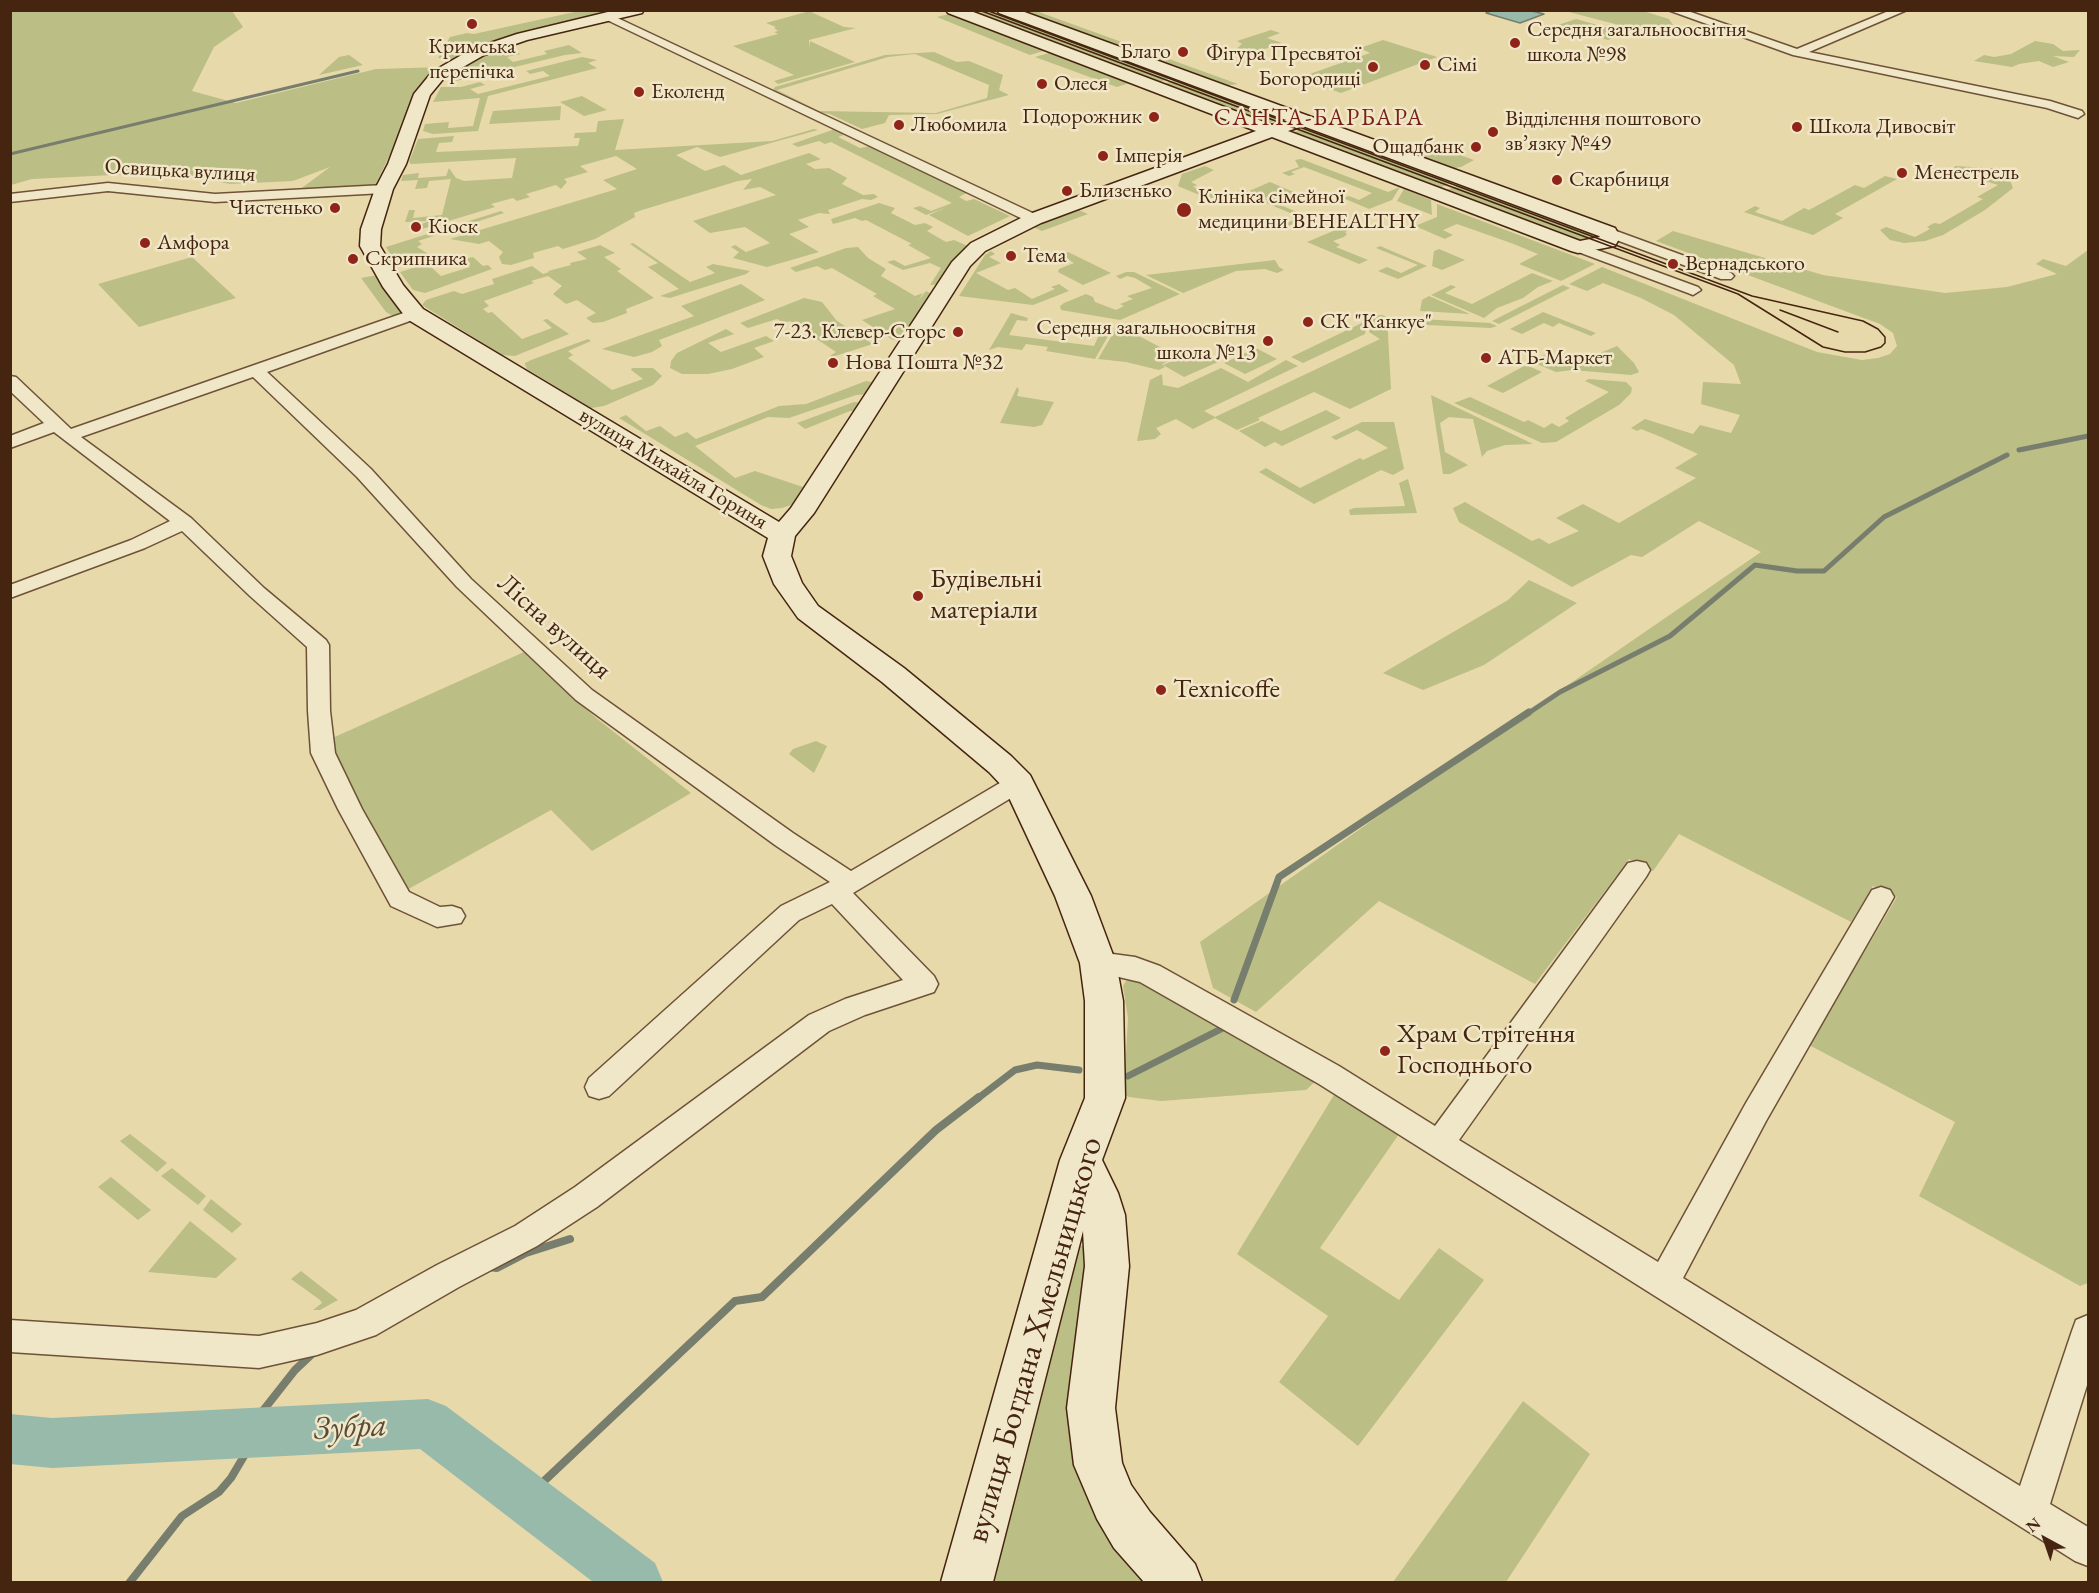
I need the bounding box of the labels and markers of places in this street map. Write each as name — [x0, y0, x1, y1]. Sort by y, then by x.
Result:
marker: Кримська перепічка — [465, 17, 479, 31]
place label: Середня загальноосвітня школа №98 — [1527, 17, 1747, 68]
place label: Кримська перепічка — [428, 34, 516, 86]
marker: Середня загальноосвітня школа №98 — [1508, 36, 1522, 50]
place label: Благо — [1120, 39, 1171, 65]
place label: Фігура Пресвятої Богородиці — [1206, 41, 1361, 92]
marker: Благо — [1176, 45, 1190, 59]
place label: Сімі — [1437, 52, 1477, 78]
marker: Сімі — [1418, 58, 1432, 72]
marker: Фігура Пресвятої Богородиці — [1366, 60, 1380, 74]
place label: Олеся — [1054, 71, 1108, 97]
marker: Олеся — [1035, 77, 1049, 91]
place label: Еколенд — [651, 79, 724, 105]
marker: Еколенд — [632, 85, 646, 99]
place label: Подорожник — [1022, 104, 1142, 130]
place label: Відділення поштового зв’язку №49 — [1505, 106, 1701, 158]
marker: Подорожник — [1147, 110, 1161, 124]
place label: Любомила — [911, 112, 1007, 138]
place label: Школа Дивосвіт — [1809, 114, 1956, 140]
marker: Любомила — [892, 118, 906, 132]
marker: Школа Дивосвіт — [1790, 120, 1804, 134]
marker: Відділення поштового зв’язку №49 — [1486, 125, 1500, 139]
place label: Ощадбанк — [1372, 134, 1464, 160]
marker: Ощадбанк — [1469, 140, 1483, 154]
place label: Імперія — [1115, 143, 1183, 169]
marker: Імперія — [1096, 149, 1110, 163]
place label: Менестрель — [1914, 160, 2019, 186]
marker: Менестрель — [1895, 166, 1909, 180]
place label: Скарбниця — [1569, 167, 1670, 193]
marker: Скарбниця — [1550, 173, 1564, 187]
place label: Близенько — [1079, 178, 1172, 204]
marker: Близенько — [1060, 184, 1074, 198]
place label: Клініка сімейної медицини BEHEALTHY — [1198, 184, 1419, 236]
place label: Чистенько — [229, 195, 323, 221]
marker: Чистенько — [328, 201, 342, 215]
marker: Клініка сімейної медицини BEHEALTHY — [1175, 201, 1193, 219]
place label: Кіоск — [428, 214, 478, 240]
marker: Кіоск — [409, 220, 423, 234]
place label: Амфора — [157, 230, 229, 256]
marker: Амфора — [138, 236, 152, 250]
place label: Тема — [1023, 243, 1067, 269]
place label: Скрипника — [365, 246, 467, 272]
marker: Тема — [1004, 249, 1018, 263]
place label: Вернадського — [1685, 251, 1805, 277]
marker: Скрипника — [346, 252, 360, 266]
marker: Вернадського — [1666, 257, 1680, 271]
place label: СК "Канкуе" — [1320, 309, 1432, 335]
place label: Середня загальноосвітня школа №13 — [1036, 315, 1256, 366]
marker: СК "Канкуе" — [1301, 315, 1315, 329]
place label: 7-23. Клевер-Сторс — [774, 319, 946, 345]
marker: 7-23. Клевер-Сторс — [951, 325, 965, 339]
marker: Середня загальноосвітня школа №13 — [1261, 334, 1275, 348]
place label: АТБ-Маркет — [1498, 345, 1612, 371]
place label: Нова Пошта №32 — [845, 350, 1003, 376]
marker: АТБ-Маркет — [1479, 351, 1493, 365]
marker: Нова Пошта №32 — [826, 356, 840, 370]
place label: Будівельні матеріали — [930, 564, 1042, 627]
marker: Будівельні матеріали — [911, 589, 925, 603]
place label: Texnicoffe — [1173, 674, 1280, 706]
marker: Texnicoffe — [1154, 683, 1168, 697]
place label: Храм Стрітення Господнього — [1397, 1019, 1575, 1082]
marker: Храм Стрітення Господнього — [1378, 1044, 1392, 1058]

